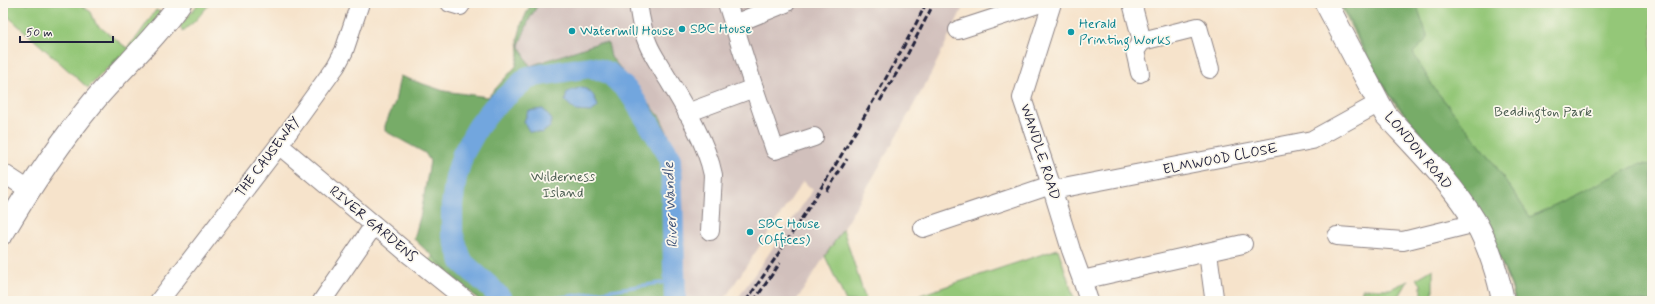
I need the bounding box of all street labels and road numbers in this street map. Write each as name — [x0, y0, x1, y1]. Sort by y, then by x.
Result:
street label: WANDLE ROAD — [1016, 102, 1064, 202]
street label: LONDON ROAD — [1380, 108, 1456, 194]
street label: THE CAUSEWAY — [232, 113, 304, 201]
street label: ELMWOOD CLOSE — [1161, 139, 1279, 179]
street label: RIVER GARDENS — [326, 182, 420, 266]

